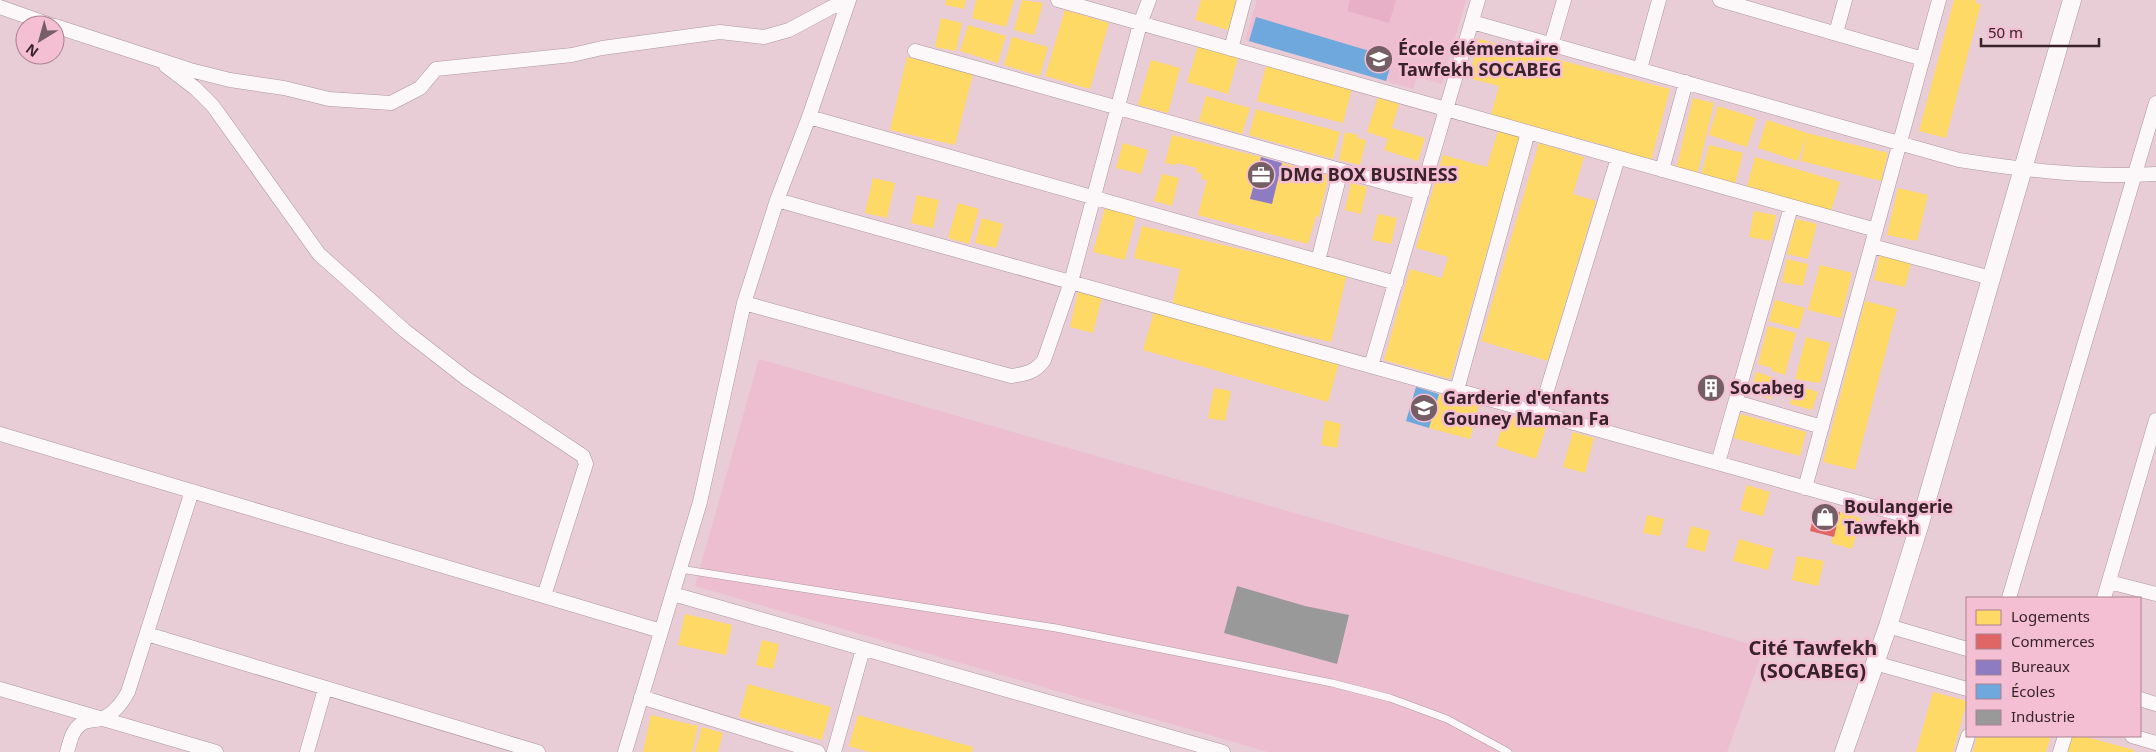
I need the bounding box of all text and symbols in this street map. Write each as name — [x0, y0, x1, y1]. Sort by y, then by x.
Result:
north arrow — [15, 15, 65, 65]
scale bar — [1981, 15, 2098, 47]
text: 50 m — [1988, 22, 2023, 42]
place label: École élémentaire Tawfekh SOCABEG — [1398, 36, 1562, 81]
text: N — [22, 40, 42, 62]
school or university icon: École élémentaire Tawfekh SOCABEG — [1364, 44, 1394, 74]
office icon: DMG BOX BUSINESS — [1246, 160, 1276, 190]
place label: DMG BOX BUSINESS — [1280, 162, 1458, 186]
building icon: Socabeg — [1696, 373, 1726, 403]
place label: Socabeg — [1730, 375, 1805, 399]
place label: Garderie d'enfants Gouney Maman Fa — [1443, 385, 1609, 430]
school or university icon: Garderie d'enfants Gouney Maman Fa — [1409, 393, 1439, 423]
place label: Boulangerie Tawfekh — [1844, 494, 1953, 539]
shop icon: Boulangerie Tawfekh — [1810, 502, 1840, 532]
legend — [1966, 597, 2141, 737]
text: Logements — [2011, 606, 2090, 626]
text: Commerces — [2011, 631, 2095, 651]
district label: Cité Tawfekh (SOCABEG) — [1749, 634, 1877, 684]
text: Bureaux — [2011, 656, 2070, 676]
text: Écoles — [2011, 681, 2055, 701]
text: Industrie — [2011, 706, 2075, 726]

